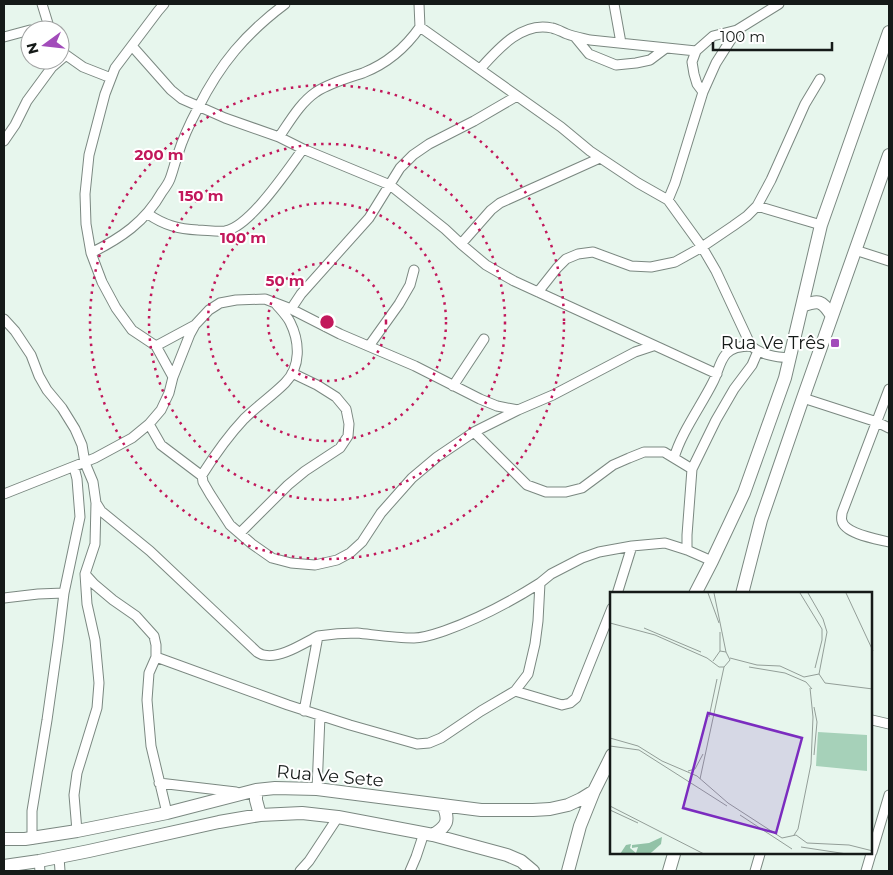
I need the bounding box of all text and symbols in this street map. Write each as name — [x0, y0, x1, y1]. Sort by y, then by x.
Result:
north arrow — [20, 20, 70, 70]
scale bar — [713, 20, 832, 52]
text: 100 m — [720, 27, 765, 46]
text: N — [22, 41, 43, 56]
text: 200 m — [134, 145, 184, 164]
text: 150 m — [179, 186, 223, 205]
text: 100 m — [220, 228, 266, 247]
text: 50 m — [265, 271, 305, 290]
centre of rings — [318, 313, 336, 331]
place label: Rua Ve Três — [721, 332, 825, 354]
marker: Rua Ve Três — [829, 337, 841, 349]
inset map — [610, 592, 873, 855]
street label: Rua Ve Sete — [276, 760, 385, 792]

